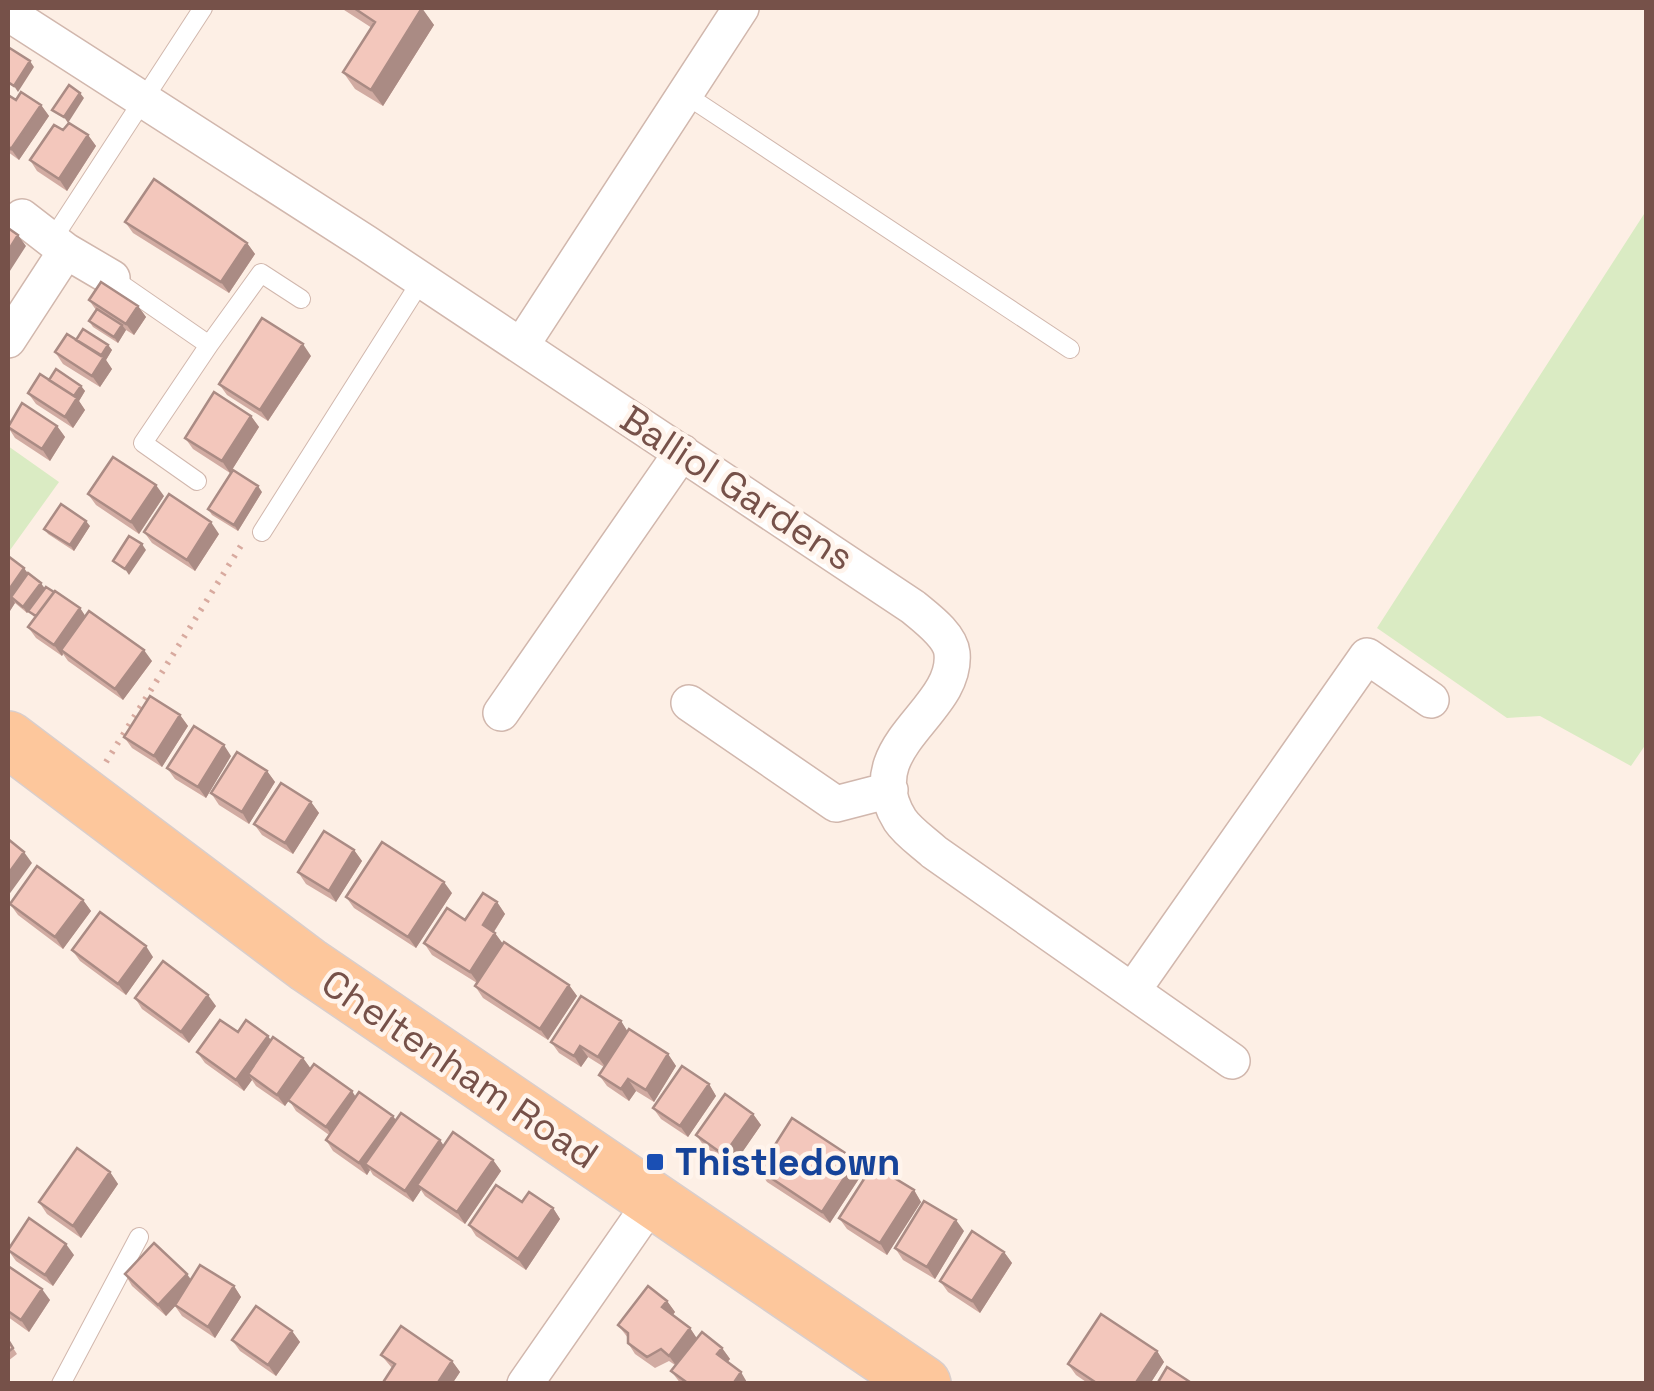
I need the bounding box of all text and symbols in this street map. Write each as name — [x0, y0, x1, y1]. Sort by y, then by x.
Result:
street label: Balliol Gardens — [611, 395, 863, 581]
street label: Cheltenham Road — [313, 959, 607, 1179]
place label: Thistledown — [675, 1138, 900, 1186]
marker: Thistledown — [644, 1151, 666, 1173]

